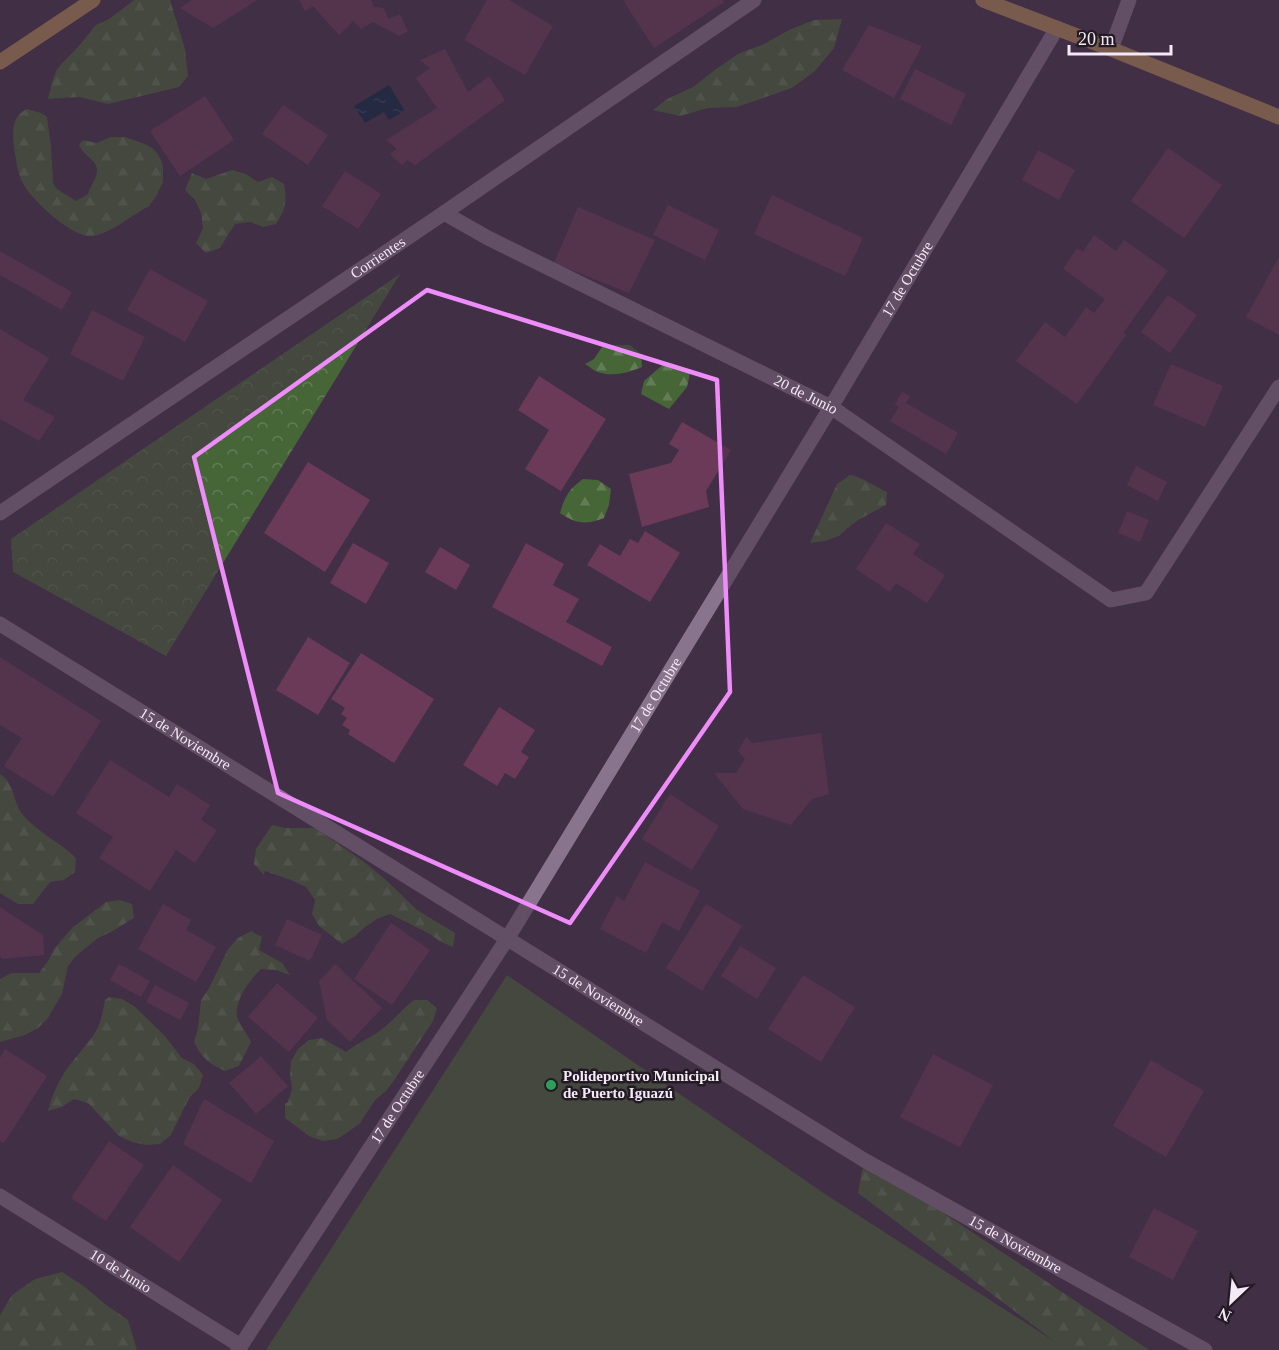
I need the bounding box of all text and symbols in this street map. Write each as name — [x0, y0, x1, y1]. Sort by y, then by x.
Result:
scale bar — [1069, 18, 1171, 56]
text: 20 m — [1078, 29, 1115, 49]
street label: Corrientes — [347, 233, 408, 282]
street label: 17 de Octubre — [879, 238, 936, 320]
street label: 20 de Junio — [771, 372, 841, 417]
street label: 17 de Octubre — [627, 654, 685, 735]
street label: 15 de Noviembre — [137, 705, 234, 773]
street label: 15 de Noviembre — [550, 961, 647, 1030]
street label: 17 de Octubre — [367, 1066, 428, 1146]
place label: Polideportivo Municipal de Puerto Iguazú — [563, 1068, 719, 1101]
marker: Polideportivo Municipal de Puerto Iguazú — [544, 1078, 558, 1092]
street label: 15 de Noviembre — [966, 1212, 1065, 1277]
street label: 10 de Junio — [87, 1246, 154, 1296]
north arrow — [1201, 1272, 1261, 1332]
text: N — [1215, 1305, 1234, 1325]

